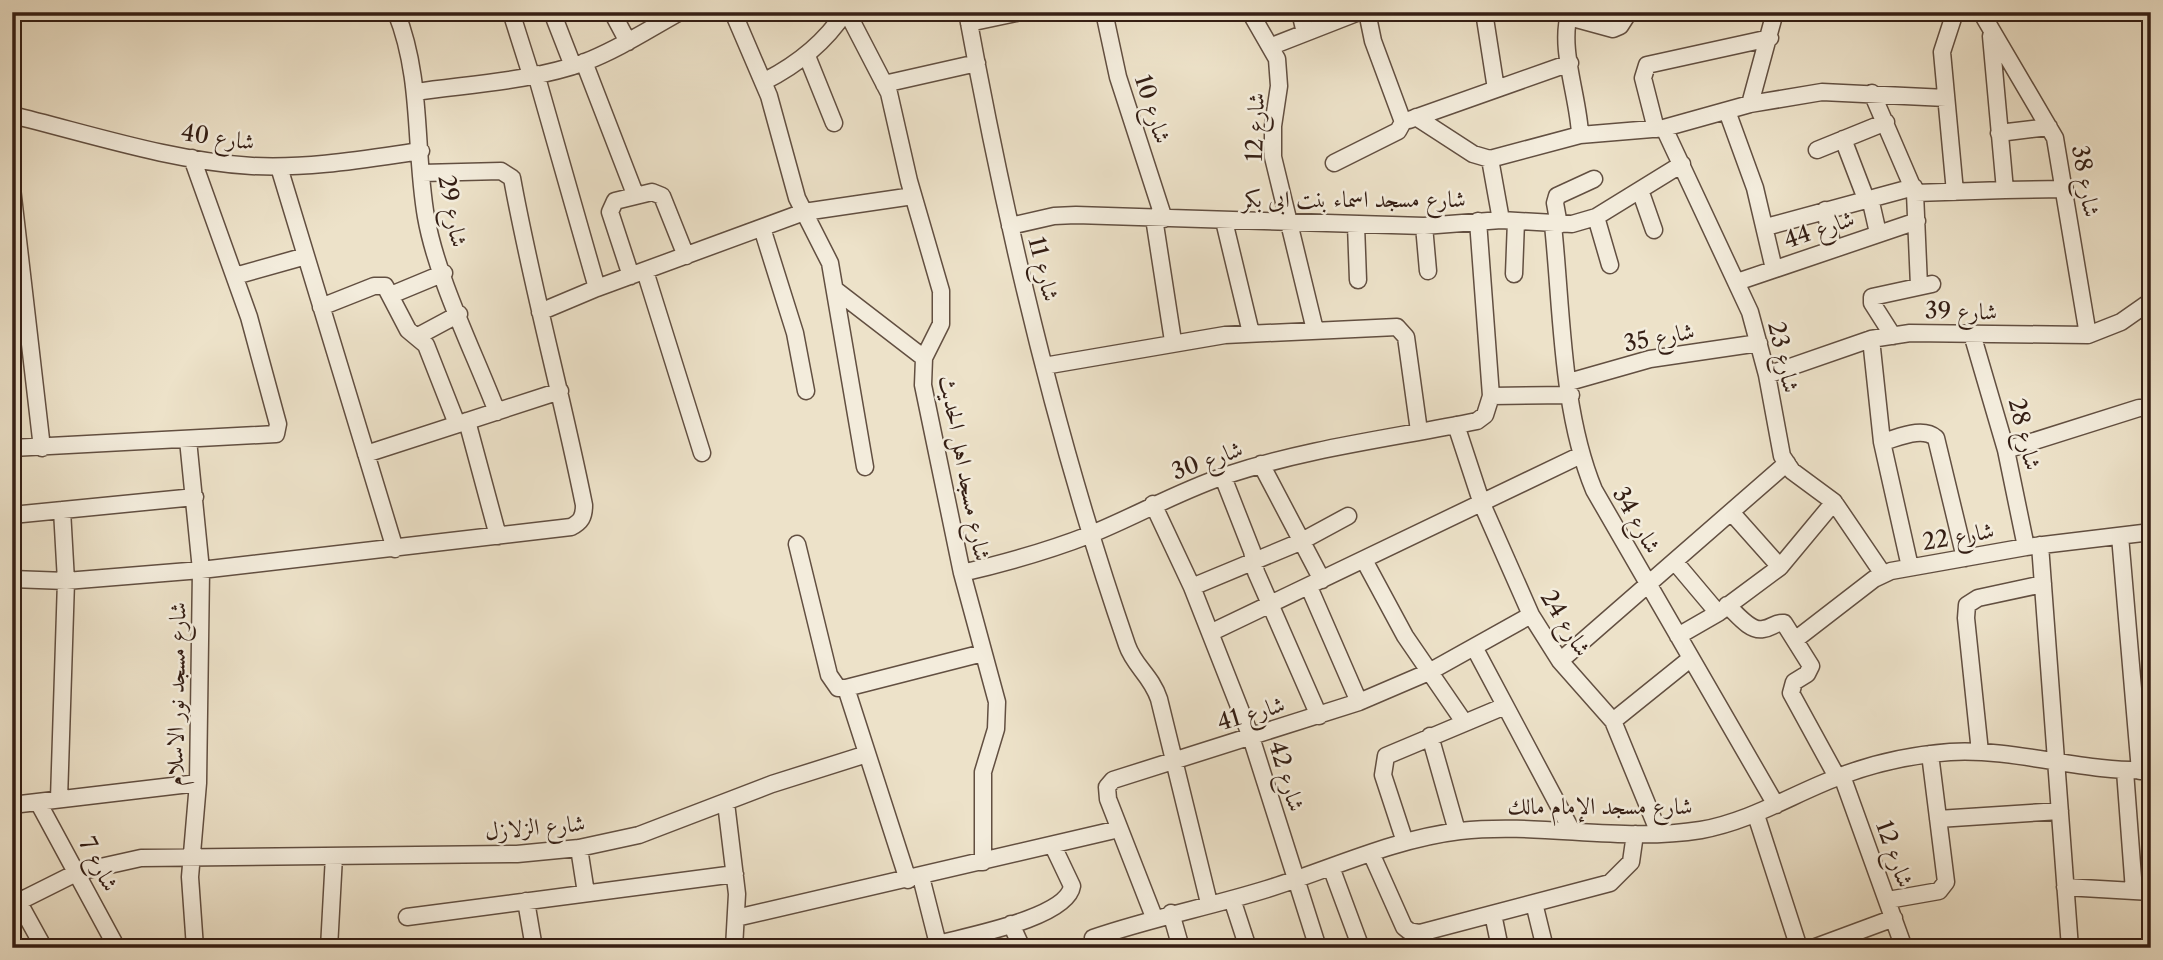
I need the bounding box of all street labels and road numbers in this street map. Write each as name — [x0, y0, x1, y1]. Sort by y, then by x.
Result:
street label: شارع 10 — [1123, 71, 1177, 149]
street label: شارع 12 — [1240, 92, 1276, 162]
street label: شارع 40 — [179, 118, 257, 162]
street label: شارع 38 — [2060, 143, 2106, 220]
street label: شارع 29 — [426, 173, 474, 251]
street label: شارع مسجد اسماء بنت ابى بكر — [1240, 185, 1466, 219]
street label: شارع 44 — [1780, 204, 1860, 260]
street label: شارع 11 — [1017, 234, 1065, 306]
street label: شارع 39 — [1925, 296, 1997, 332]
street label: شارع 35 — [1621, 316, 1698, 363]
street label: شارع 23 — [1756, 319, 1806, 397]
street label: شارع مسجد اهل الحديث — [927, 373, 997, 564]
street label: شارع 28 — [1997, 395, 2047, 474]
street label: شارع 30 — [1168, 434, 1248, 491]
street label: شارع 34 — [1602, 482, 1667, 561]
street label: شارع 22 — [1920, 516, 1997, 562]
street label: شارع 24 — [1530, 585, 1597, 664]
street label: شارع مسجد نور الاسلام — [160, 602, 198, 786]
street label: شارع 41 — [1214, 690, 1290, 742]
street label: شارع 42 — [1257, 737, 1311, 817]
street label: شارع مسجد الإمام مالك — [1507, 792, 1693, 826]
street label: شارع الزلازل — [484, 809, 587, 851]
street label: شارع 12 — [1864, 817, 1920, 893]
street label: شارع 7 — [68, 832, 125, 899]

